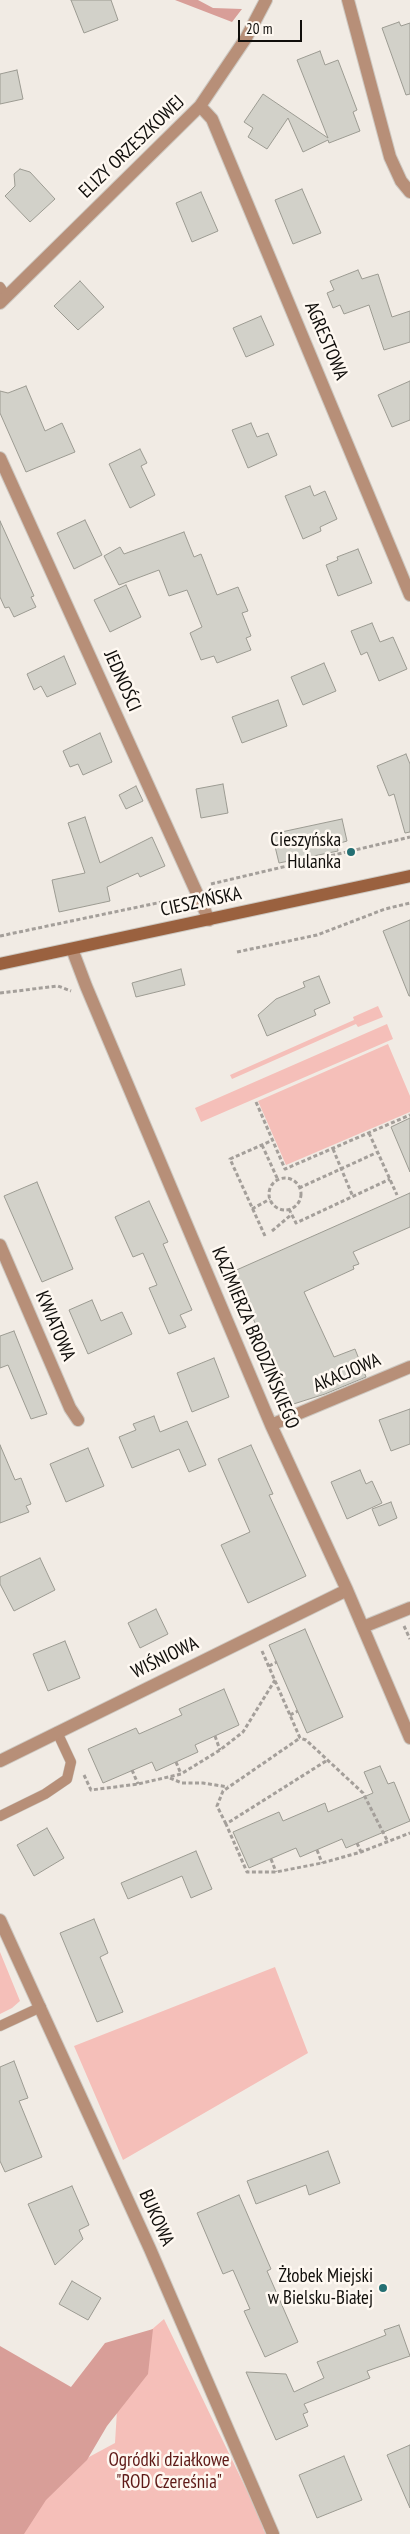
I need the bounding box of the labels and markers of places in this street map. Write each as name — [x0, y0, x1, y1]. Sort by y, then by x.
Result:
place label: Cieszyńska Hulanka — [270, 830, 341, 874]
marker: Cieszyńska Hulanka — [345, 846, 357, 858]
place label: Żłobek Miejski w Bielsku-Białej — [268, 2266, 373, 2310]
marker: Żłobek Miejski w Bielsku-Białej — [377, 2282, 389, 2294]

